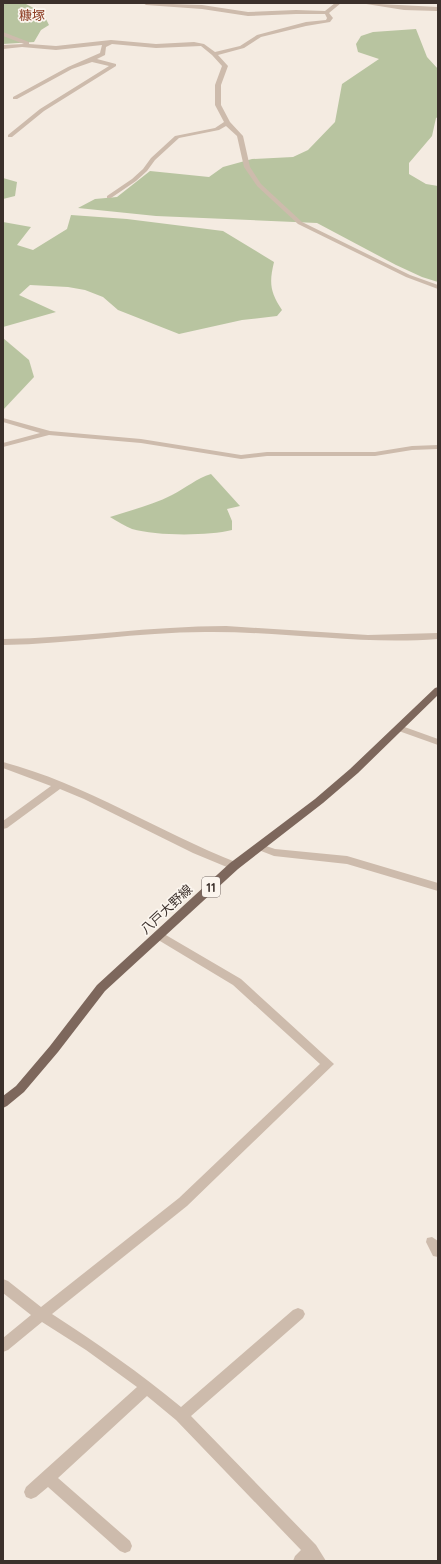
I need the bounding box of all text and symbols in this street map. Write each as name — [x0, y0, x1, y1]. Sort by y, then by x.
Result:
district label: 糠塚 — [19, 7, 45, 23]
road number: 11 — [202, 877, 220, 897]
street label: 八戸大野線 — [137, 881, 195, 937]

